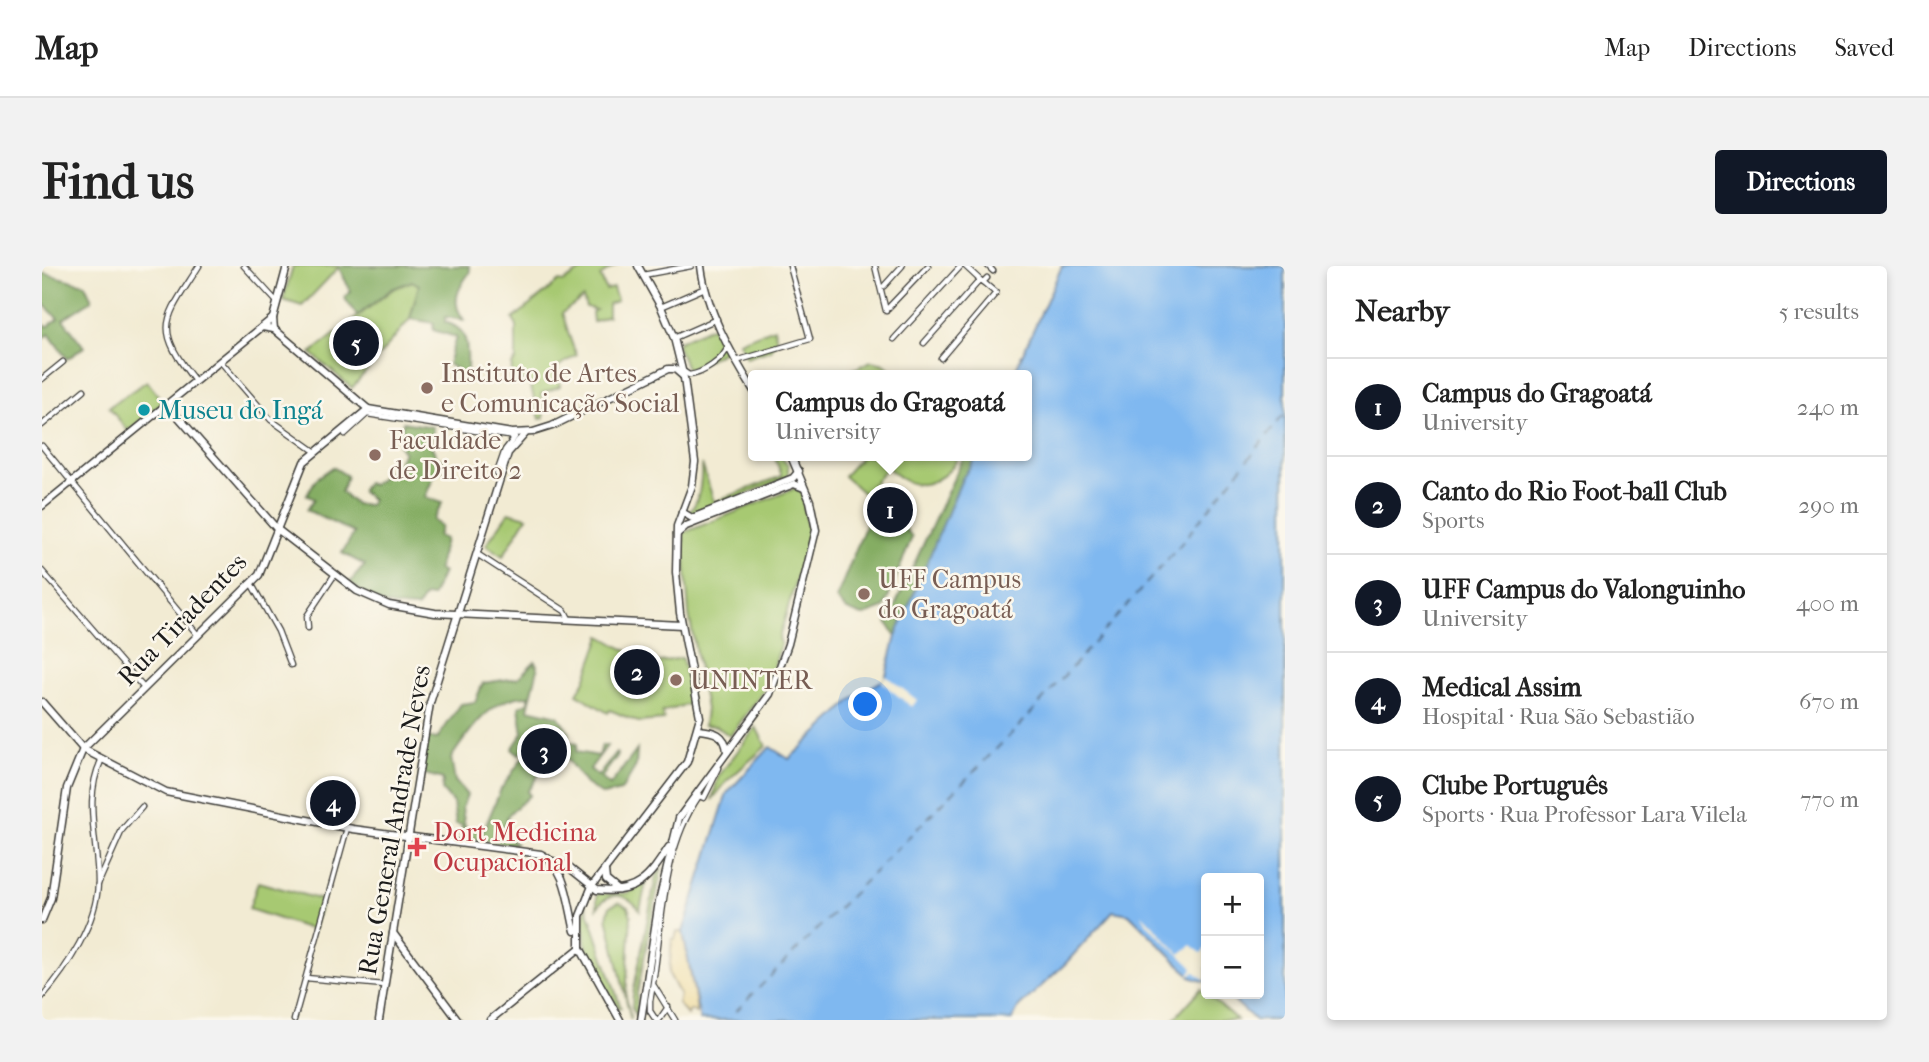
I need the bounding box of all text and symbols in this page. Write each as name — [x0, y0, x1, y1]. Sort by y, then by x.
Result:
text: Map — [35, 29, 98, 68]
text: Map — [1604, 34, 1650, 62]
text: Directions — [1688, 34, 1796, 62]
text: Saved — [1834, 34, 1894, 62]
button: Directions — [1715, 150, 1887, 214]
text: Find us — [42, 153, 194, 211]
text: Nearby — [1355, 294, 1450, 329]
text: 5 results — [1779, 298, 1859, 325]
pin: 5 — [333, 317, 379, 369]
place label: Instituto de Artes e Comunicação Social — [441, 358, 679, 419]
popup — [748, 370, 1032, 461]
text: Campus do Gragoatá — [1422, 378, 1652, 409]
marker: Instituto de Artes e Comunicação Social — [419, 380, 435, 396]
text: Campus do Gragoatá — [775, 387, 1005, 418]
text: 1 — [1374, 394, 1382, 421]
text: 240 m — [1797, 394, 1859, 421]
place label: Museu do Ingá — [158, 395, 324, 426]
marker: Museu do Ingá — [136, 402, 152, 418]
text: University — [1422, 409, 1527, 436]
text: University — [775, 418, 881, 445]
place label: Faculdade de Direito 2 — [389, 425, 522, 486]
marker: Faculdade de Direito 2 — [367, 447, 383, 463]
text: Canto do Rio Foot-ball Club — [1422, 476, 1727, 507]
pin: 1 — [867, 484, 913, 536]
text: 2 — [1372, 492, 1384, 519]
text: 290 m — [1798, 492, 1859, 519]
text: Sports — [1422, 507, 1484, 534]
street label: Rua Tiradentes — [111, 547, 253, 692]
place label: UFF Campus do Gragoatá — [878, 564, 1021, 625]
text: UFF Campus do Valonguinho — [1422, 574, 1745, 605]
marker: UFF Campus do Gragoatá — [856, 586, 872, 602]
text: 3 — [1373, 590, 1383, 617]
text: 400 m — [1796, 590, 1859, 617]
text: University — [1422, 605, 1527, 632]
pin: 2 — [614, 646, 660, 698]
street label: Rua General Andrade Neves — [352, 663, 437, 977]
place label: UNINTER — [690, 665, 813, 696]
marker: UNINTER — [668, 672, 684, 688]
text: Medical Assim — [1422, 672, 1582, 703]
your location — [848, 687, 882, 721]
text: 4 — [1371, 688, 1385, 715]
text: 670 m — [1799, 688, 1859, 715]
text: Hospital · Rua São Sebastião — [1422, 703, 1695, 730]
pin: 3 — [521, 725, 567, 777]
text: Clube Português — [1422, 770, 1608, 801]
pin: 4 — [310, 777, 356, 829]
text: 5 — [1373, 786, 1383, 813]
text: 770 m — [1800, 786, 1859, 813]
text: Sports · Rua Professor Lara Vilela — [1422, 801, 1747, 828]
place label: Dort Medicina Ocupacional — [433, 817, 597, 878]
marker: Dort Medicina Ocupacional — [407, 837, 427, 857]
map controls — [1201, 873, 1264, 999]
button: + — [1201, 873, 1264, 936]
button: − — [1201, 936, 1264, 999]

